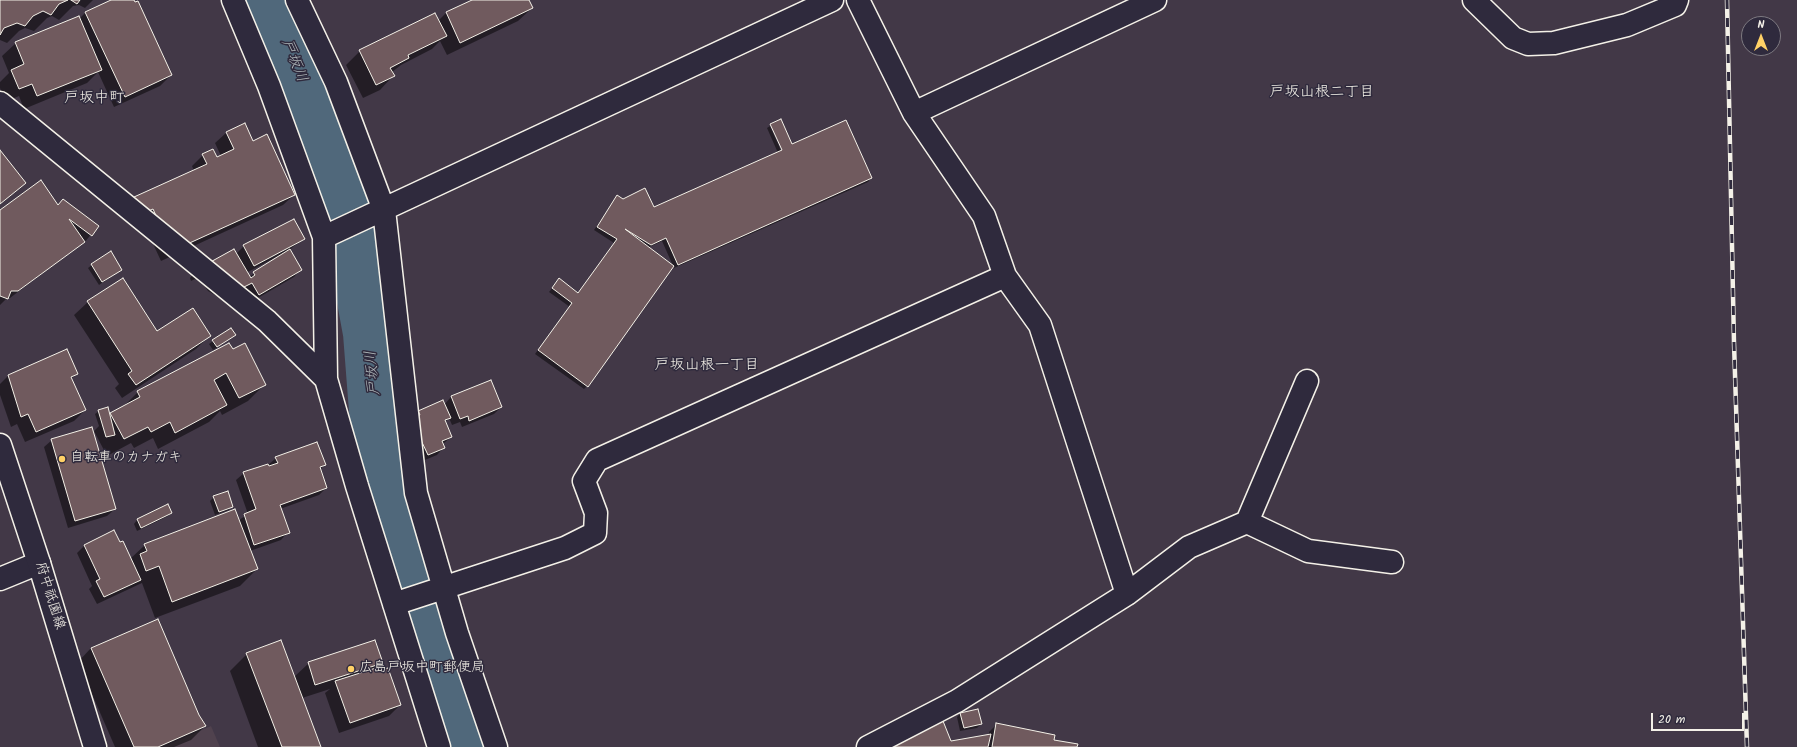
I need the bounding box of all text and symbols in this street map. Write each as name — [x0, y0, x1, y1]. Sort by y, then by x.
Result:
north arrow — [1741, 16, 1781, 56]
text: N — [1758, 16, 1764, 34]
water label: 戸坂川 — [276, 37, 310, 85]
district label: 戸坂山根二丁目 — [1270, 84, 1374, 102]
district label: 戸坂中町 — [64, 90, 124, 108]
water label: 戸坂川 — [363, 350, 385, 396]
district label: 戸坂山根一丁目 — [655, 357, 759, 375]
place label: 自転車のカナガキ — [70, 451, 182, 467]
marker: 自転車のカナガキ — [57, 454, 67, 464]
street label: 府中祇園線 — [31, 560, 67, 632]
place label: 広島戸坂中町郵便局 — [359, 661, 485, 677]
marker: 広島戸坂中町郵便局 — [346, 664, 356, 674]
scale bar — [1653, 705, 1746, 731]
text: 20 m — [1658, 710, 1685, 729]

